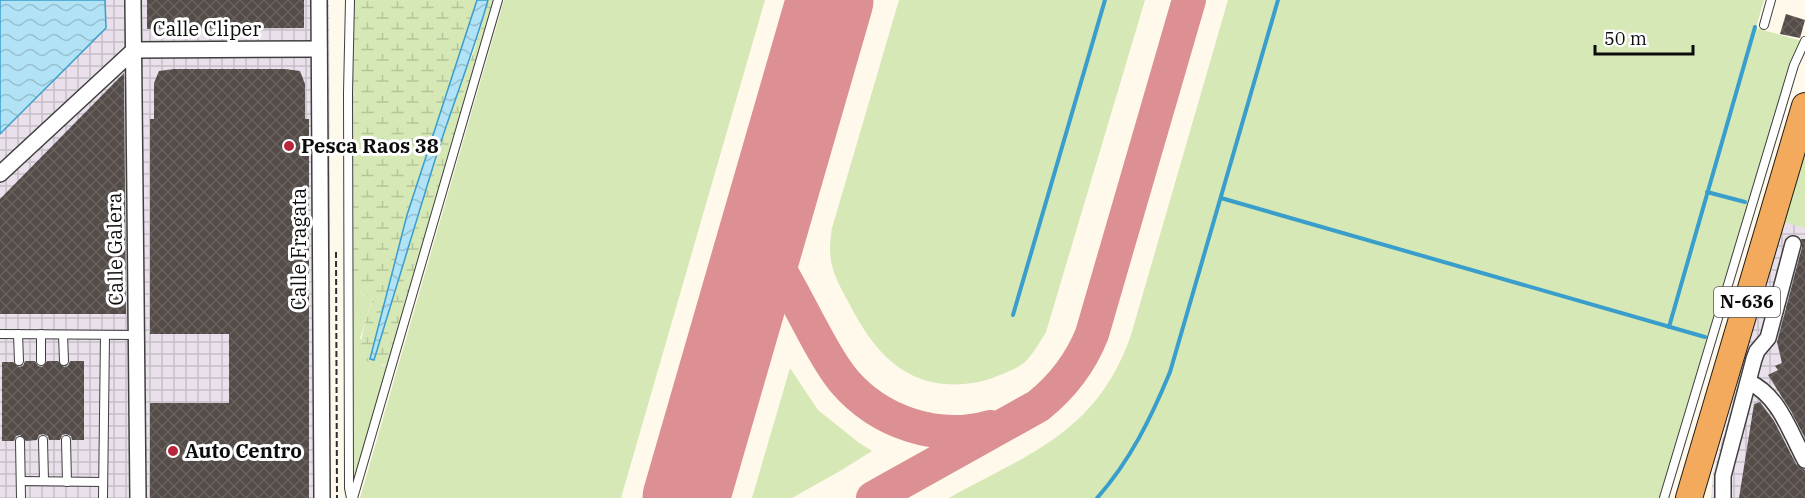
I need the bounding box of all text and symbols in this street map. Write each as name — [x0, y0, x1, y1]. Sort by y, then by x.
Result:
street label: Calle Cliper — [153, 15, 261, 42]
scale bar — [1595, 18, 1692, 56]
text: 50 m — [1604, 27, 1647, 50]
place label: Pesca Raos 38 — [301, 132, 439, 159]
marker: Pesca Raos 38 — [282, 139, 296, 153]
street label: Calle Fragata — [285, 188, 312, 310]
street label: Calle Galera — [100, 192, 129, 306]
road number: N-636 — [1714, 287, 1780, 317]
place label: Auto Centro — [185, 437, 302, 464]
marker: Auto Centro — [166, 444, 180, 458]

